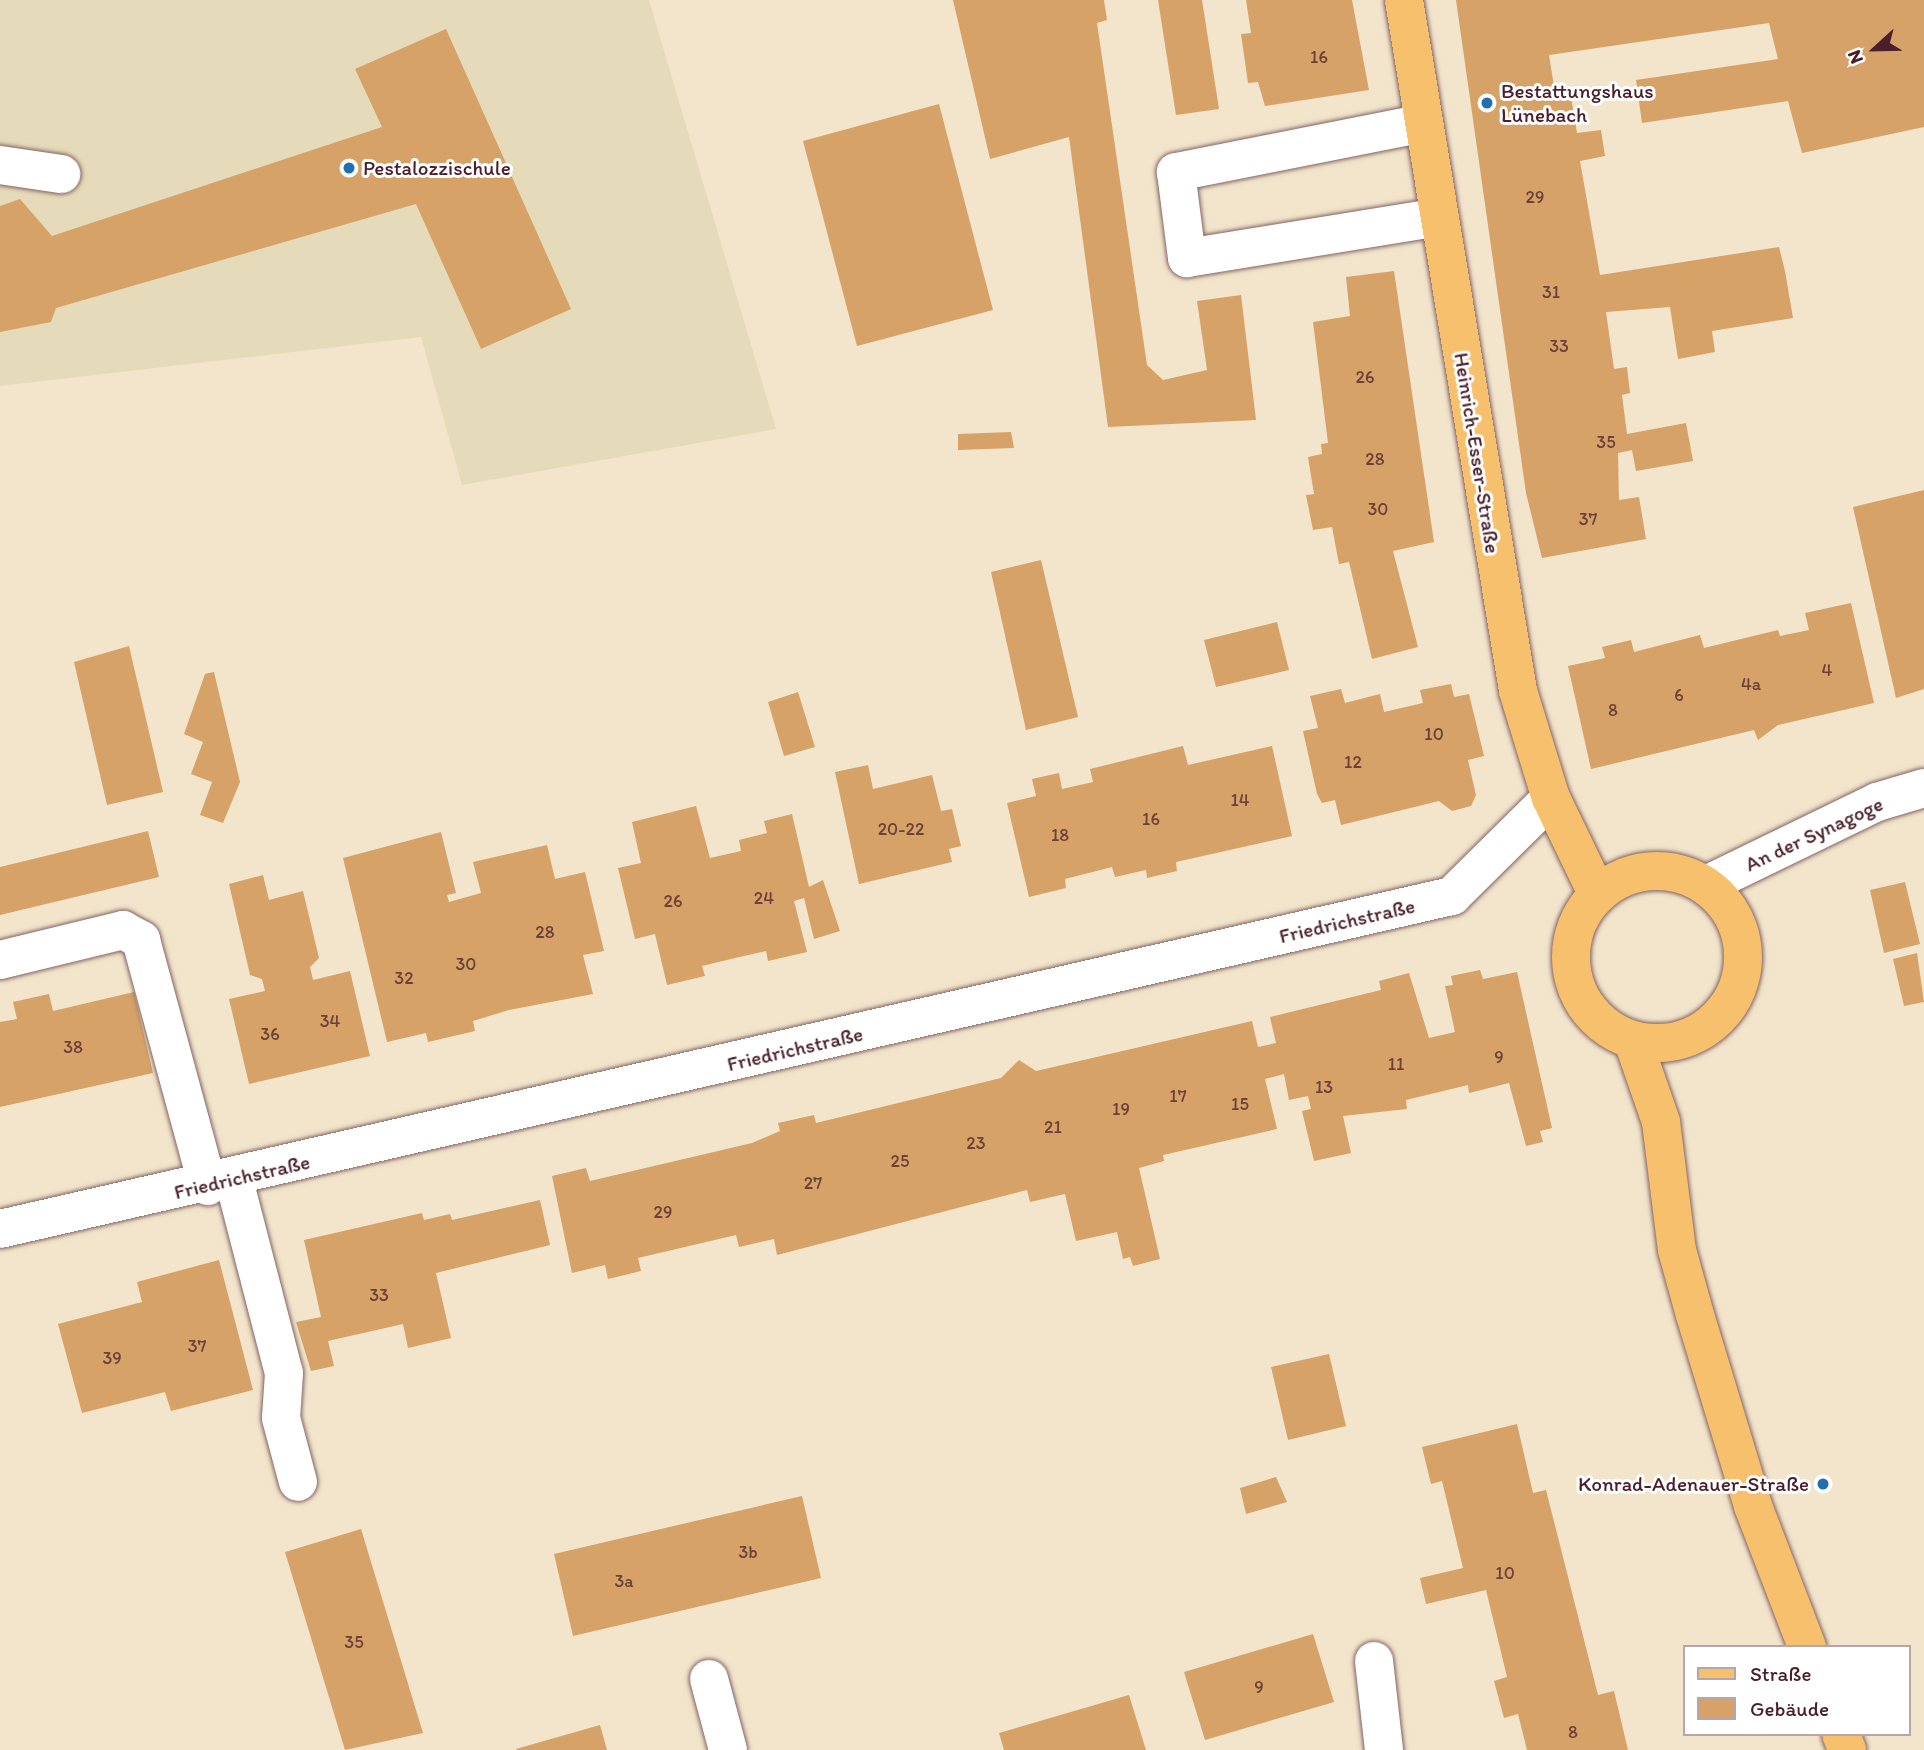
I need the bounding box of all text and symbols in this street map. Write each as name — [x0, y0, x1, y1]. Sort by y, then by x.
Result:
north arrow — [1840, 14, 1910, 84]
house number: 16 — [1310, 46, 1328, 68]
text: N — [1842, 47, 1868, 67]
place label: Bestattungshaus Lünebach — [1501, 78, 1654, 128]
marker: Bestattungshaus Lünebach — [1479, 95, 1495, 111]
place label: Pestalozzischule — [363, 155, 511, 181]
marker: Pestalozzischule — [341, 160, 357, 176]
house number: 29 — [1526, 186, 1544, 208]
house number: 31 — [1542, 281, 1560, 303]
house number: 33 — [1549, 335, 1569, 357]
street label: Heinrich-Esser-Straße — [1449, 351, 1505, 555]
house number: 26 — [1356, 366, 1374, 388]
house number: 35 — [1596, 431, 1616, 453]
house number: 28 — [1365, 448, 1385, 470]
house number: 30 — [1368, 498, 1388, 520]
house number: 37 — [1579, 508, 1597, 530]
house number: 4 — [1822, 659, 1832, 681]
house number: 4a — [1741, 673, 1761, 695]
house number: 6 — [1674, 684, 1684, 706]
house number: 8 — [1608, 699, 1618, 721]
house number: 10 — [1424, 723, 1444, 745]
house number: 12 — [1344, 751, 1362, 773]
house number: 14 — [1230, 789, 1250, 811]
street label: An der Synagoge — [1741, 791, 1887, 877]
house number: 16 — [1142, 808, 1160, 830]
house number: 20-22 — [878, 818, 924, 840]
house number: 18 — [1051, 824, 1069, 846]
house number: 24 — [754, 887, 774, 909]
house number: 26 — [664, 890, 682, 912]
street label: Friedrichstraße — [1277, 893, 1417, 949]
house number: 28 — [535, 921, 555, 943]
house number: 30 — [456, 953, 476, 975]
house number: 32 — [394, 967, 414, 989]
house number: 34 — [320, 1010, 340, 1032]
street label: Friedrichstraße — [725, 1021, 865, 1077]
house number: 36 — [260, 1023, 280, 1045]
house number: 38 — [63, 1036, 83, 1058]
house number: 9 — [1494, 1046, 1504, 1068]
house number: 11 — [1388, 1053, 1404, 1075]
house number: 13 — [1315, 1076, 1333, 1098]
house number: 17 — [1169, 1085, 1187, 1107]
house number: 15 — [1231, 1093, 1249, 1115]
house number: 19 — [1112, 1098, 1130, 1120]
house number: 21 — [1044, 1116, 1062, 1138]
house number: 23 — [966, 1132, 986, 1154]
street label: Friedrichstraße — [172, 1149, 312, 1205]
house number: 25 — [891, 1150, 909, 1172]
house number: 27 — [804, 1172, 822, 1194]
house number: 29 — [654, 1201, 672, 1223]
house number: 33 — [369, 1284, 389, 1306]
house number: 37 — [188, 1335, 206, 1357]
house number: 39 — [102, 1347, 122, 1369]
place label: Konrad-Adenauer-Straße — [1578, 1471, 1809, 1497]
marker: Konrad-Adenauer-Straße — [1815, 1476, 1831, 1492]
house number: 3b — [738, 1541, 758, 1563]
house number: 10 — [1495, 1562, 1515, 1584]
house number: 3a — [614, 1570, 634, 1592]
house number: 35 — [344, 1631, 364, 1653]
legend — [1682, 1645, 1910, 1736]
text: Straße — [1750, 1661, 1811, 1686]
house number: 9 — [1254, 1676, 1264, 1698]
text: Gebäude — [1750, 1696, 1829, 1721]
house number: 8 — [1568, 1721, 1578, 1743]

